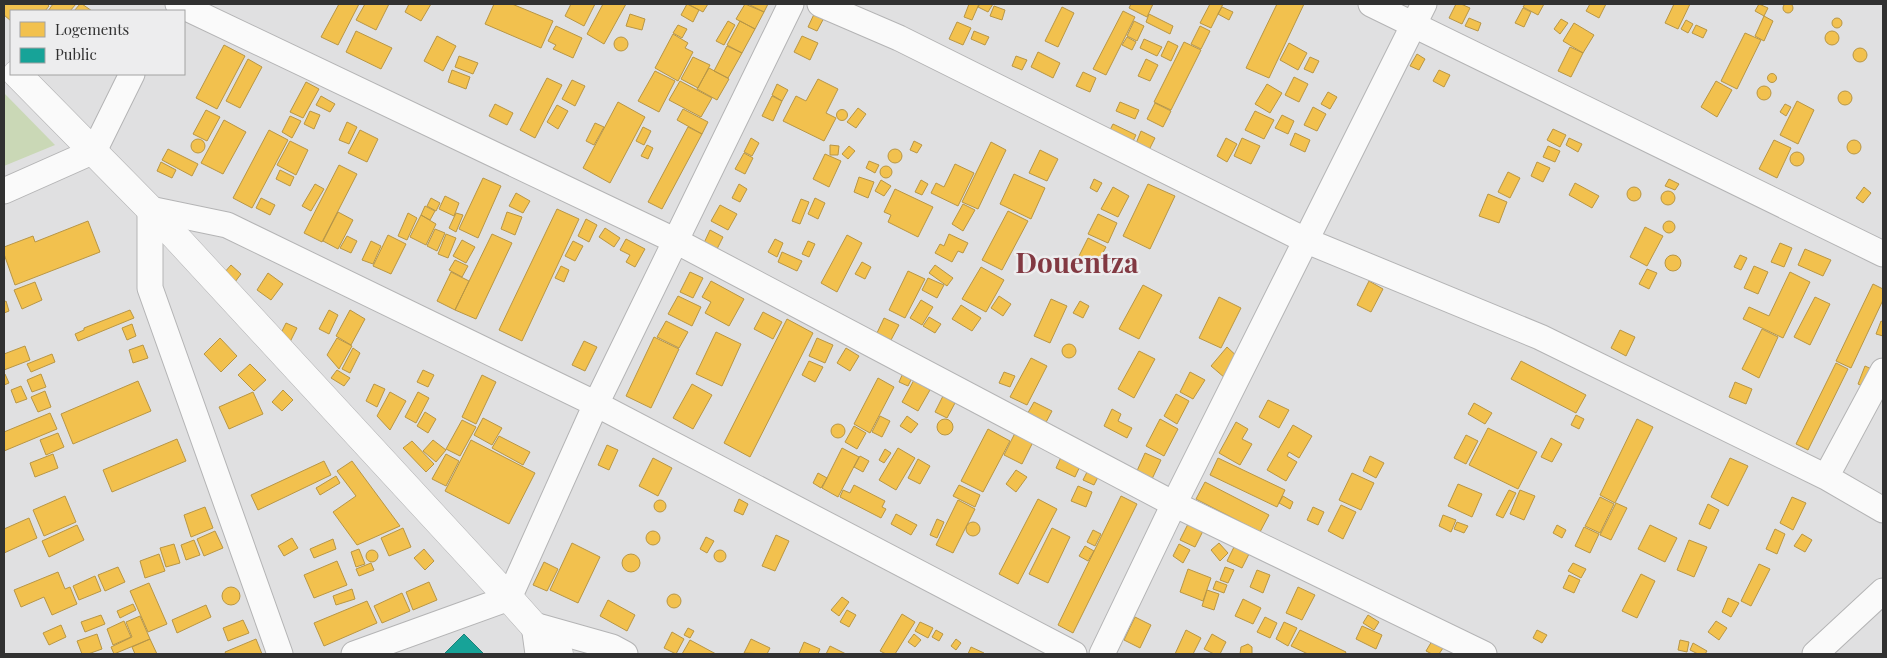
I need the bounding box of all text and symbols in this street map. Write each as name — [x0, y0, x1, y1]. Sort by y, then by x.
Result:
legend — [10, 10, 185, 75]
text: Logements — [55, 19, 129, 39]
text: Public — [55, 44, 97, 64]
district label: Douentza — [1015, 243, 1139, 280]

